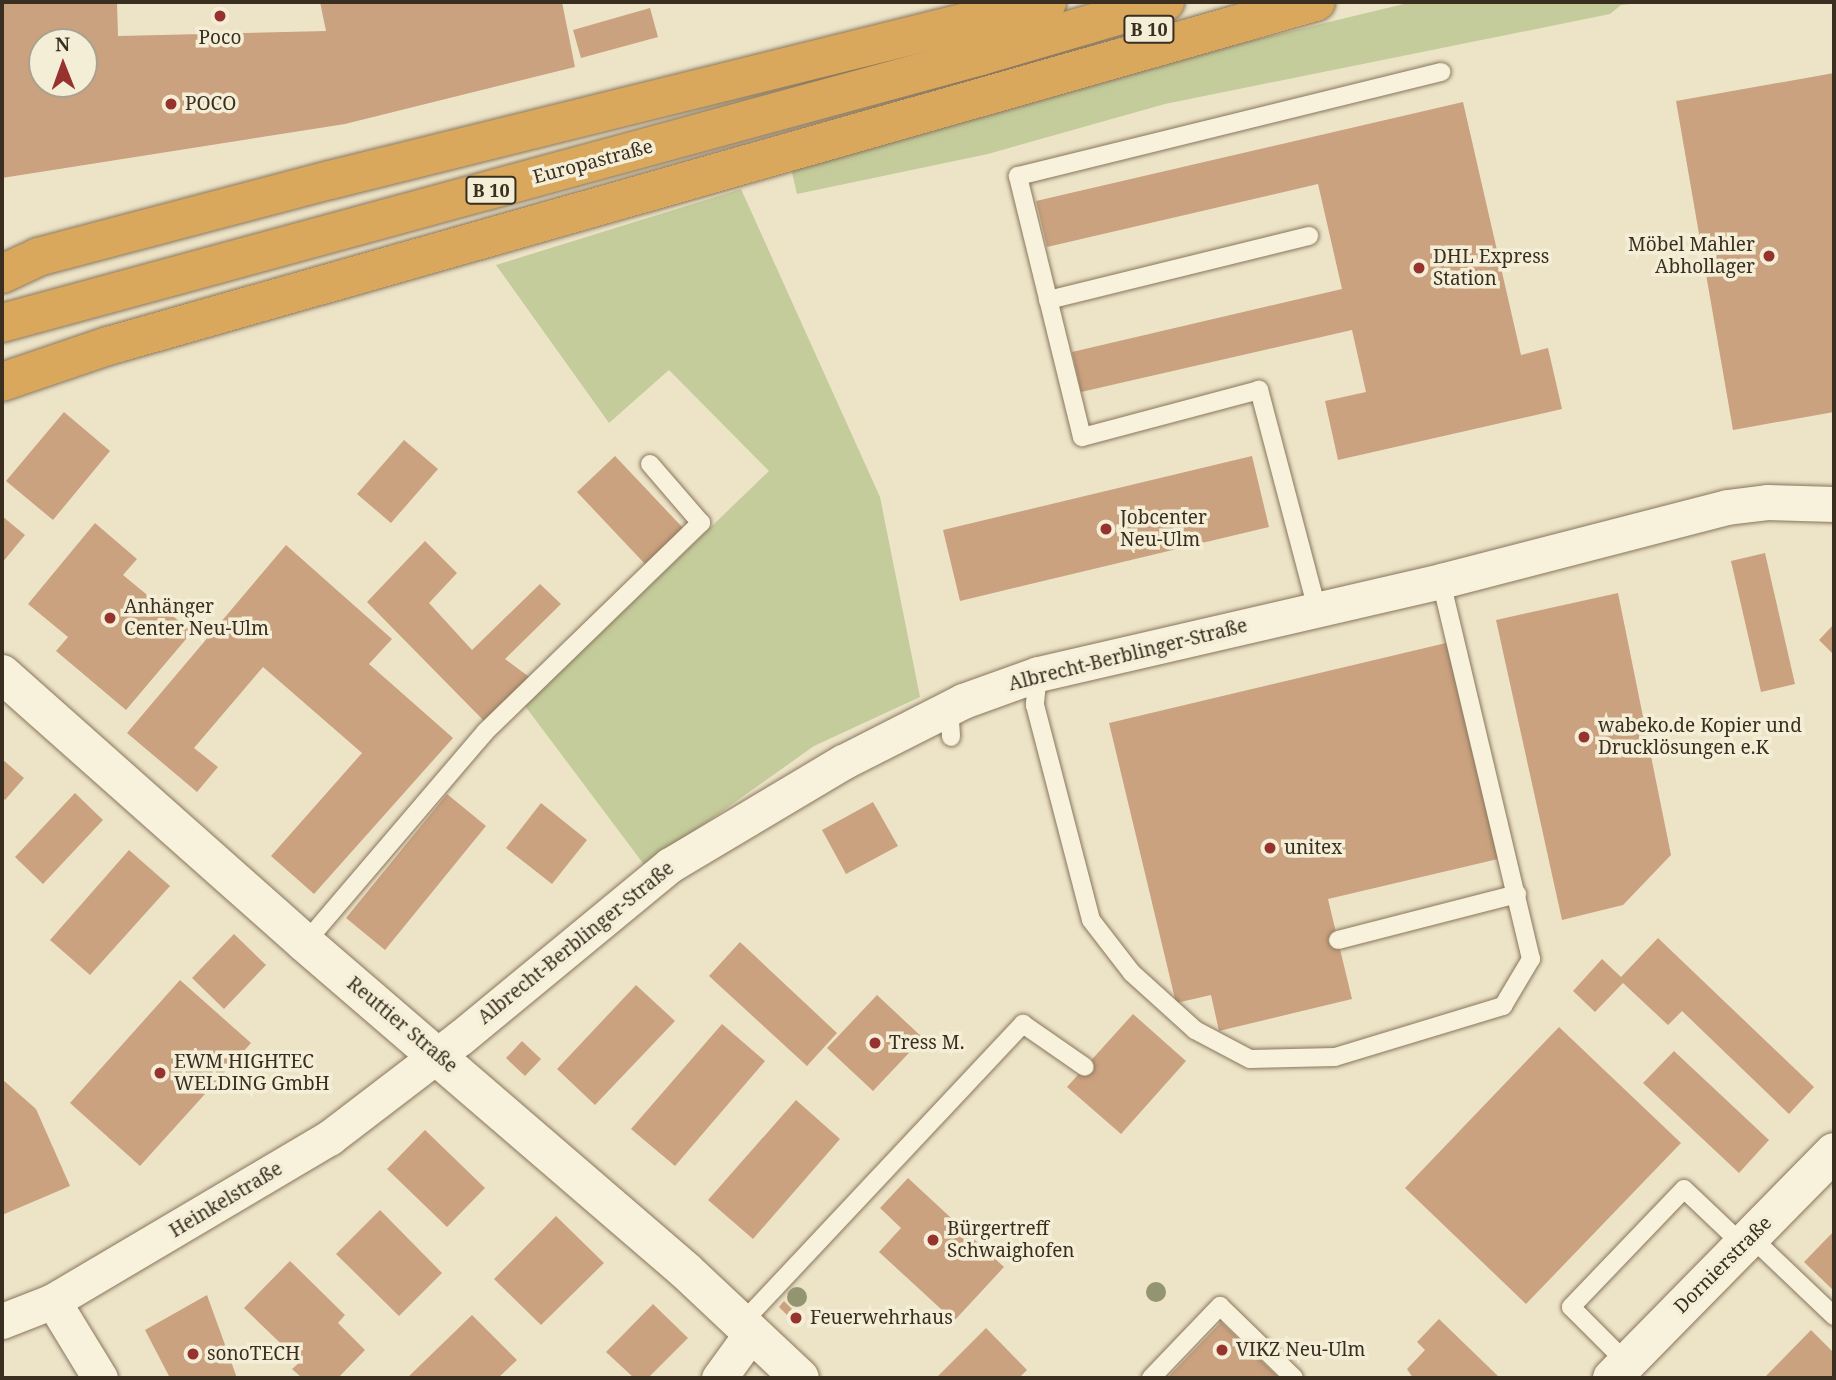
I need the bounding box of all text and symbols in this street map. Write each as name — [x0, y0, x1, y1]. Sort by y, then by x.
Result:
marker: Poco — [212, 8, 228, 24]
road number: B 10 — [1123, 15, 1175, 44]
place label: Poco — [199, 27, 241, 49]
north arrow — [28, 28, 98, 98]
text: N — [55, 31, 70, 57]
place label: POCO — [185, 93, 236, 115]
marker: POCO — [163, 96, 179, 112]
street label: Europastraße — [531, 135, 655, 189]
road number: B 10 — [465, 176, 517, 204]
place label: Möbel Mahler Abhollager — [1628, 234, 1755, 278]
place label: DHL Express Station — [1433, 246, 1549, 290]
marker: Möbel Mahler Abhollager — [1761, 248, 1777, 264]
marker: DHL Express Station — [1411, 260, 1427, 276]
place label: Jobcenter Neu-Ulm — [1120, 507, 1207, 551]
marker: Jobcenter Neu-Ulm — [1098, 521, 1114, 537]
place label: Anhänger Center Neu-Ulm — [124, 596, 269, 640]
marker: Anhänger Center Neu-Ulm — [102, 610, 118, 626]
street label: Albrecht-Berblinger-Straße — [1006, 614, 1250, 696]
place label: wabeko.de Kopier und Drucklösungen e.K — [1598, 715, 1802, 759]
marker: wabeko.de Kopier und Drucklösungen e.K — [1576, 729, 1592, 745]
place label: unitex — [1284, 837, 1342, 859]
marker: unitex — [1262, 840, 1278, 856]
street label: Albrecht-Berblinger-Straße — [473, 857, 679, 1029]
street label: Reuttier Straße — [342, 972, 462, 1078]
place label: Tress M. — [889, 1032, 964, 1054]
marker: Tress M. — [867, 1035, 883, 1051]
place label: EWM HIGHTEC WELDING GmbH — [174, 1051, 330, 1095]
marker: EWM HIGHTEC WELDING GmbH — [152, 1065, 168, 1081]
street label: Heinkelstraße — [166, 1157, 286, 1243]
street label: Dornierstraße — [1670, 1212, 1776, 1318]
place label: Bürgertreff Schwaighofen — [947, 1218, 1075, 1262]
marker: Bürgertreff Schwaighofen — [925, 1232, 941, 1248]
place label: Feuerwehrhaus — [810, 1307, 953, 1329]
marker: Feuerwehrhaus — [788, 1310, 804, 1326]
place label: VIKZ Neu-Ulm — [1236, 1339, 1365, 1361]
marker: VIKZ Neu-Ulm — [1214, 1342, 1230, 1358]
place label: sonoTECH — [207, 1343, 300, 1365]
marker: sonoTECH — [185, 1346, 201, 1362]

